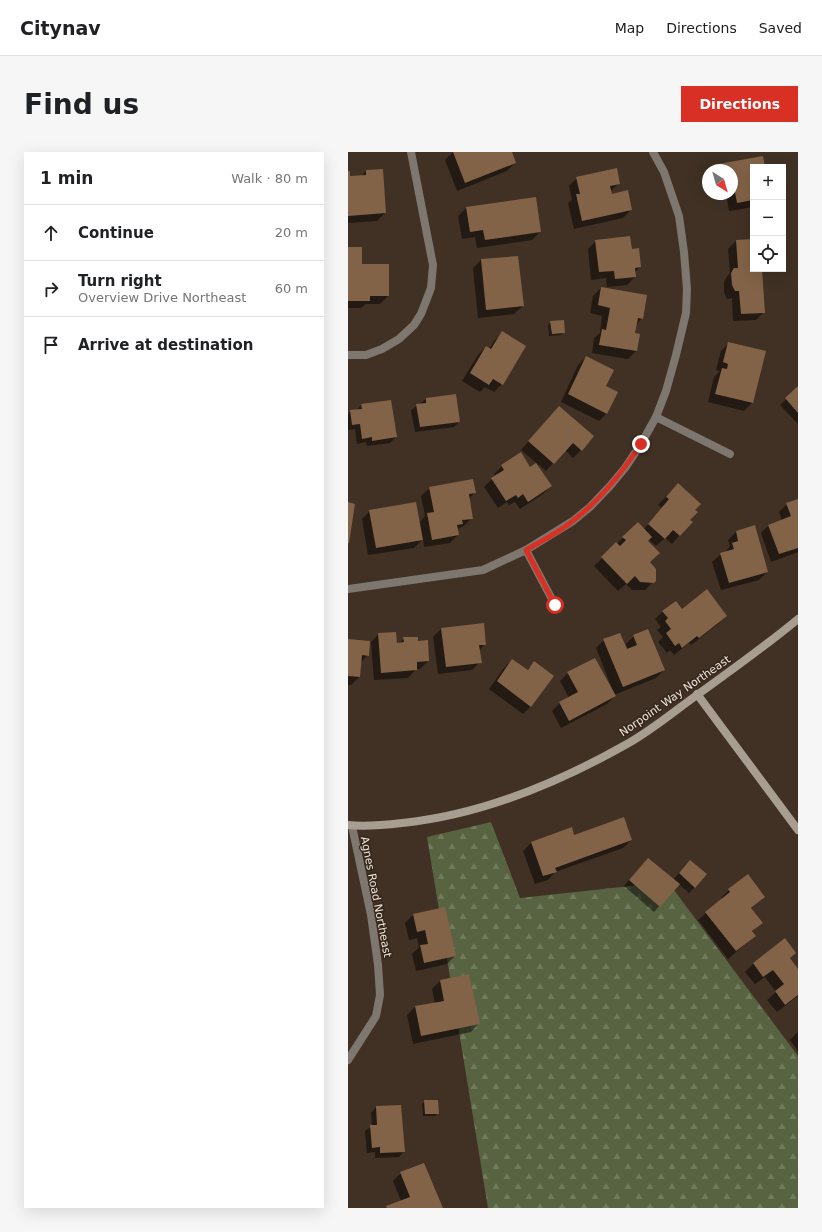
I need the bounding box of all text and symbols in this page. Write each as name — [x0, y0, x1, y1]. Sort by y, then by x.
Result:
text: Citynav — [20, 17, 101, 39]
text: Map — [615, 20, 644, 36]
text: Directions — [666, 20, 737, 36]
text: Saved — [759, 20, 802, 36]
button: Directions — [681, 86, 798, 122]
text: Find us — [24, 88, 139, 121]
north arrow — [702, 164, 738, 200]
map controls — [750, 164, 786, 272]
button: + — [750, 164, 786, 200]
text: 1 min — [40, 168, 93, 188]
text: Walk · 80 m — [231, 171, 308, 186]
button: − — [750, 200, 786, 236]
icon: ahead — [40, 222, 62, 244]
text: Continue — [78, 224, 154, 242]
text: 20 m — [275, 225, 308, 240]
button: locate — [750, 236, 786, 272]
text: Turn right — [78, 272, 162, 290]
icon: right — [40, 278, 62, 300]
text: 60 m — [275, 281, 308, 296]
text: Overview Drive Northeast — [78, 290, 246, 305]
icon: arrive — [40, 334, 62, 356]
text: Arrive at destination — [78, 336, 253, 354]
route end — [632, 435, 650, 453]
route start — [546, 596, 564, 614]
street label: Norpoint Way Northeast — [617, 652, 733, 739]
street label: Agnes Road Northeast — [358, 835, 394, 959]

